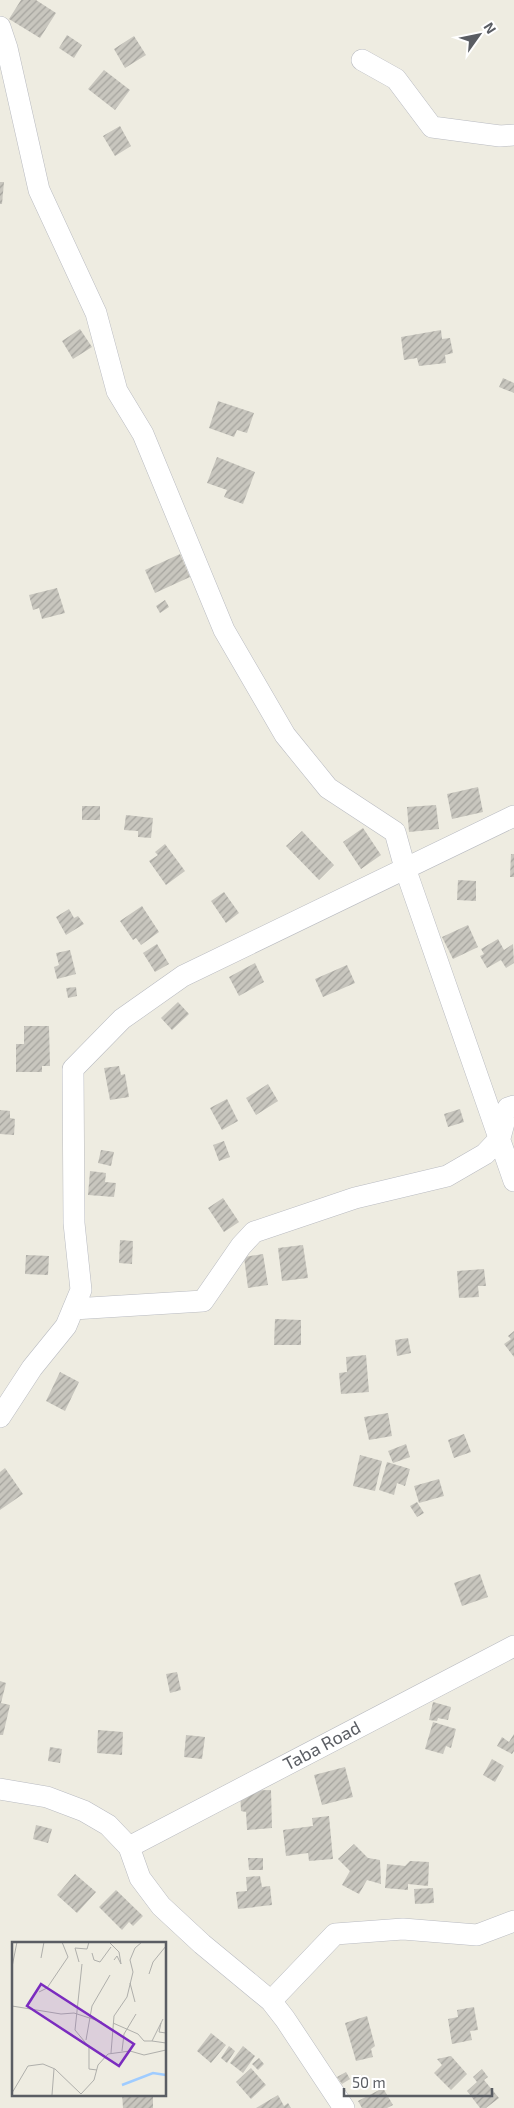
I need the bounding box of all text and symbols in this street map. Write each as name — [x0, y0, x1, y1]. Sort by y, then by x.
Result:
north arrow — [454, 10, 504, 60]
text: N — [480, 19, 500, 37]
street label: Taba Road — [279, 1716, 364, 1775]
inset map — [12, 1942, 166, 2096]
scale bar — [344, 2066, 492, 2098]
text: 50 m — [352, 2073, 386, 2091]

